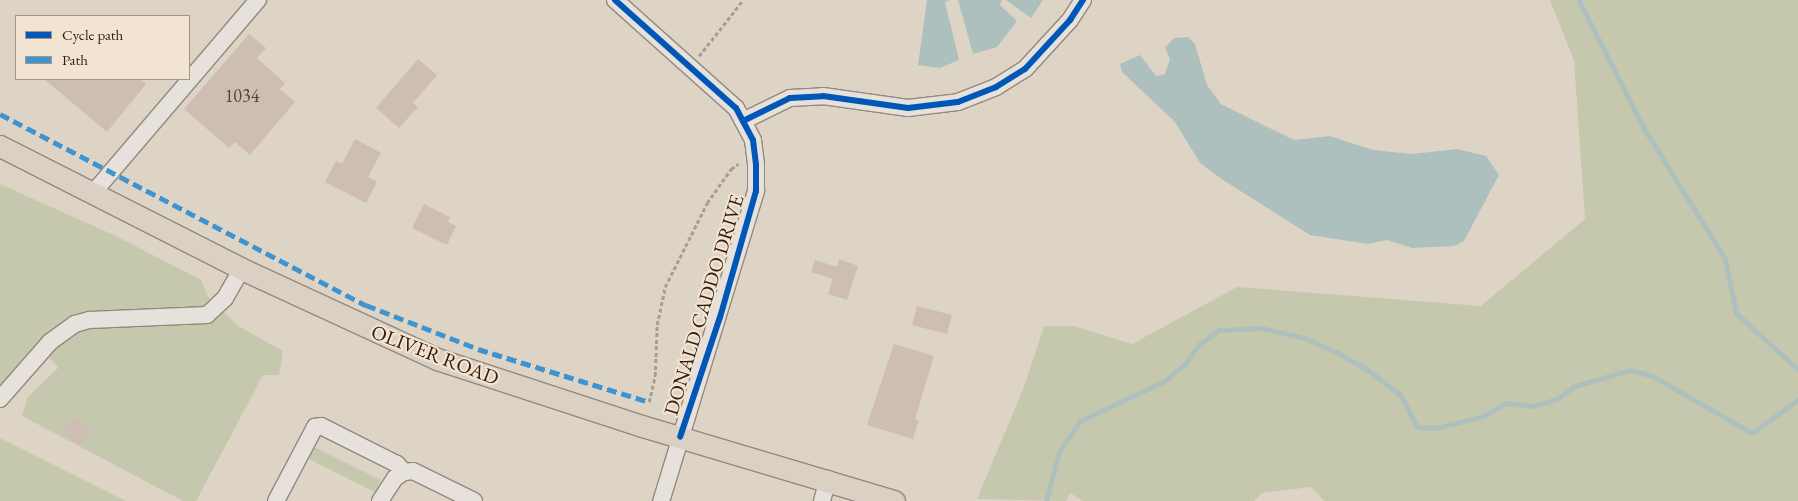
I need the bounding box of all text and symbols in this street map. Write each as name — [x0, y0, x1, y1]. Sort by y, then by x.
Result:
legend — [15, 15, 190, 80]
text: Cycle path — [62, 25, 123, 44]
text: Path — [62, 50, 88, 69]
house number: 1034 — [225, 85, 259, 107]
street label: DONALD CADDO DRIVE — [659, 192, 749, 418]
street label: OLIVER ROAD — [368, 320, 502, 390]

